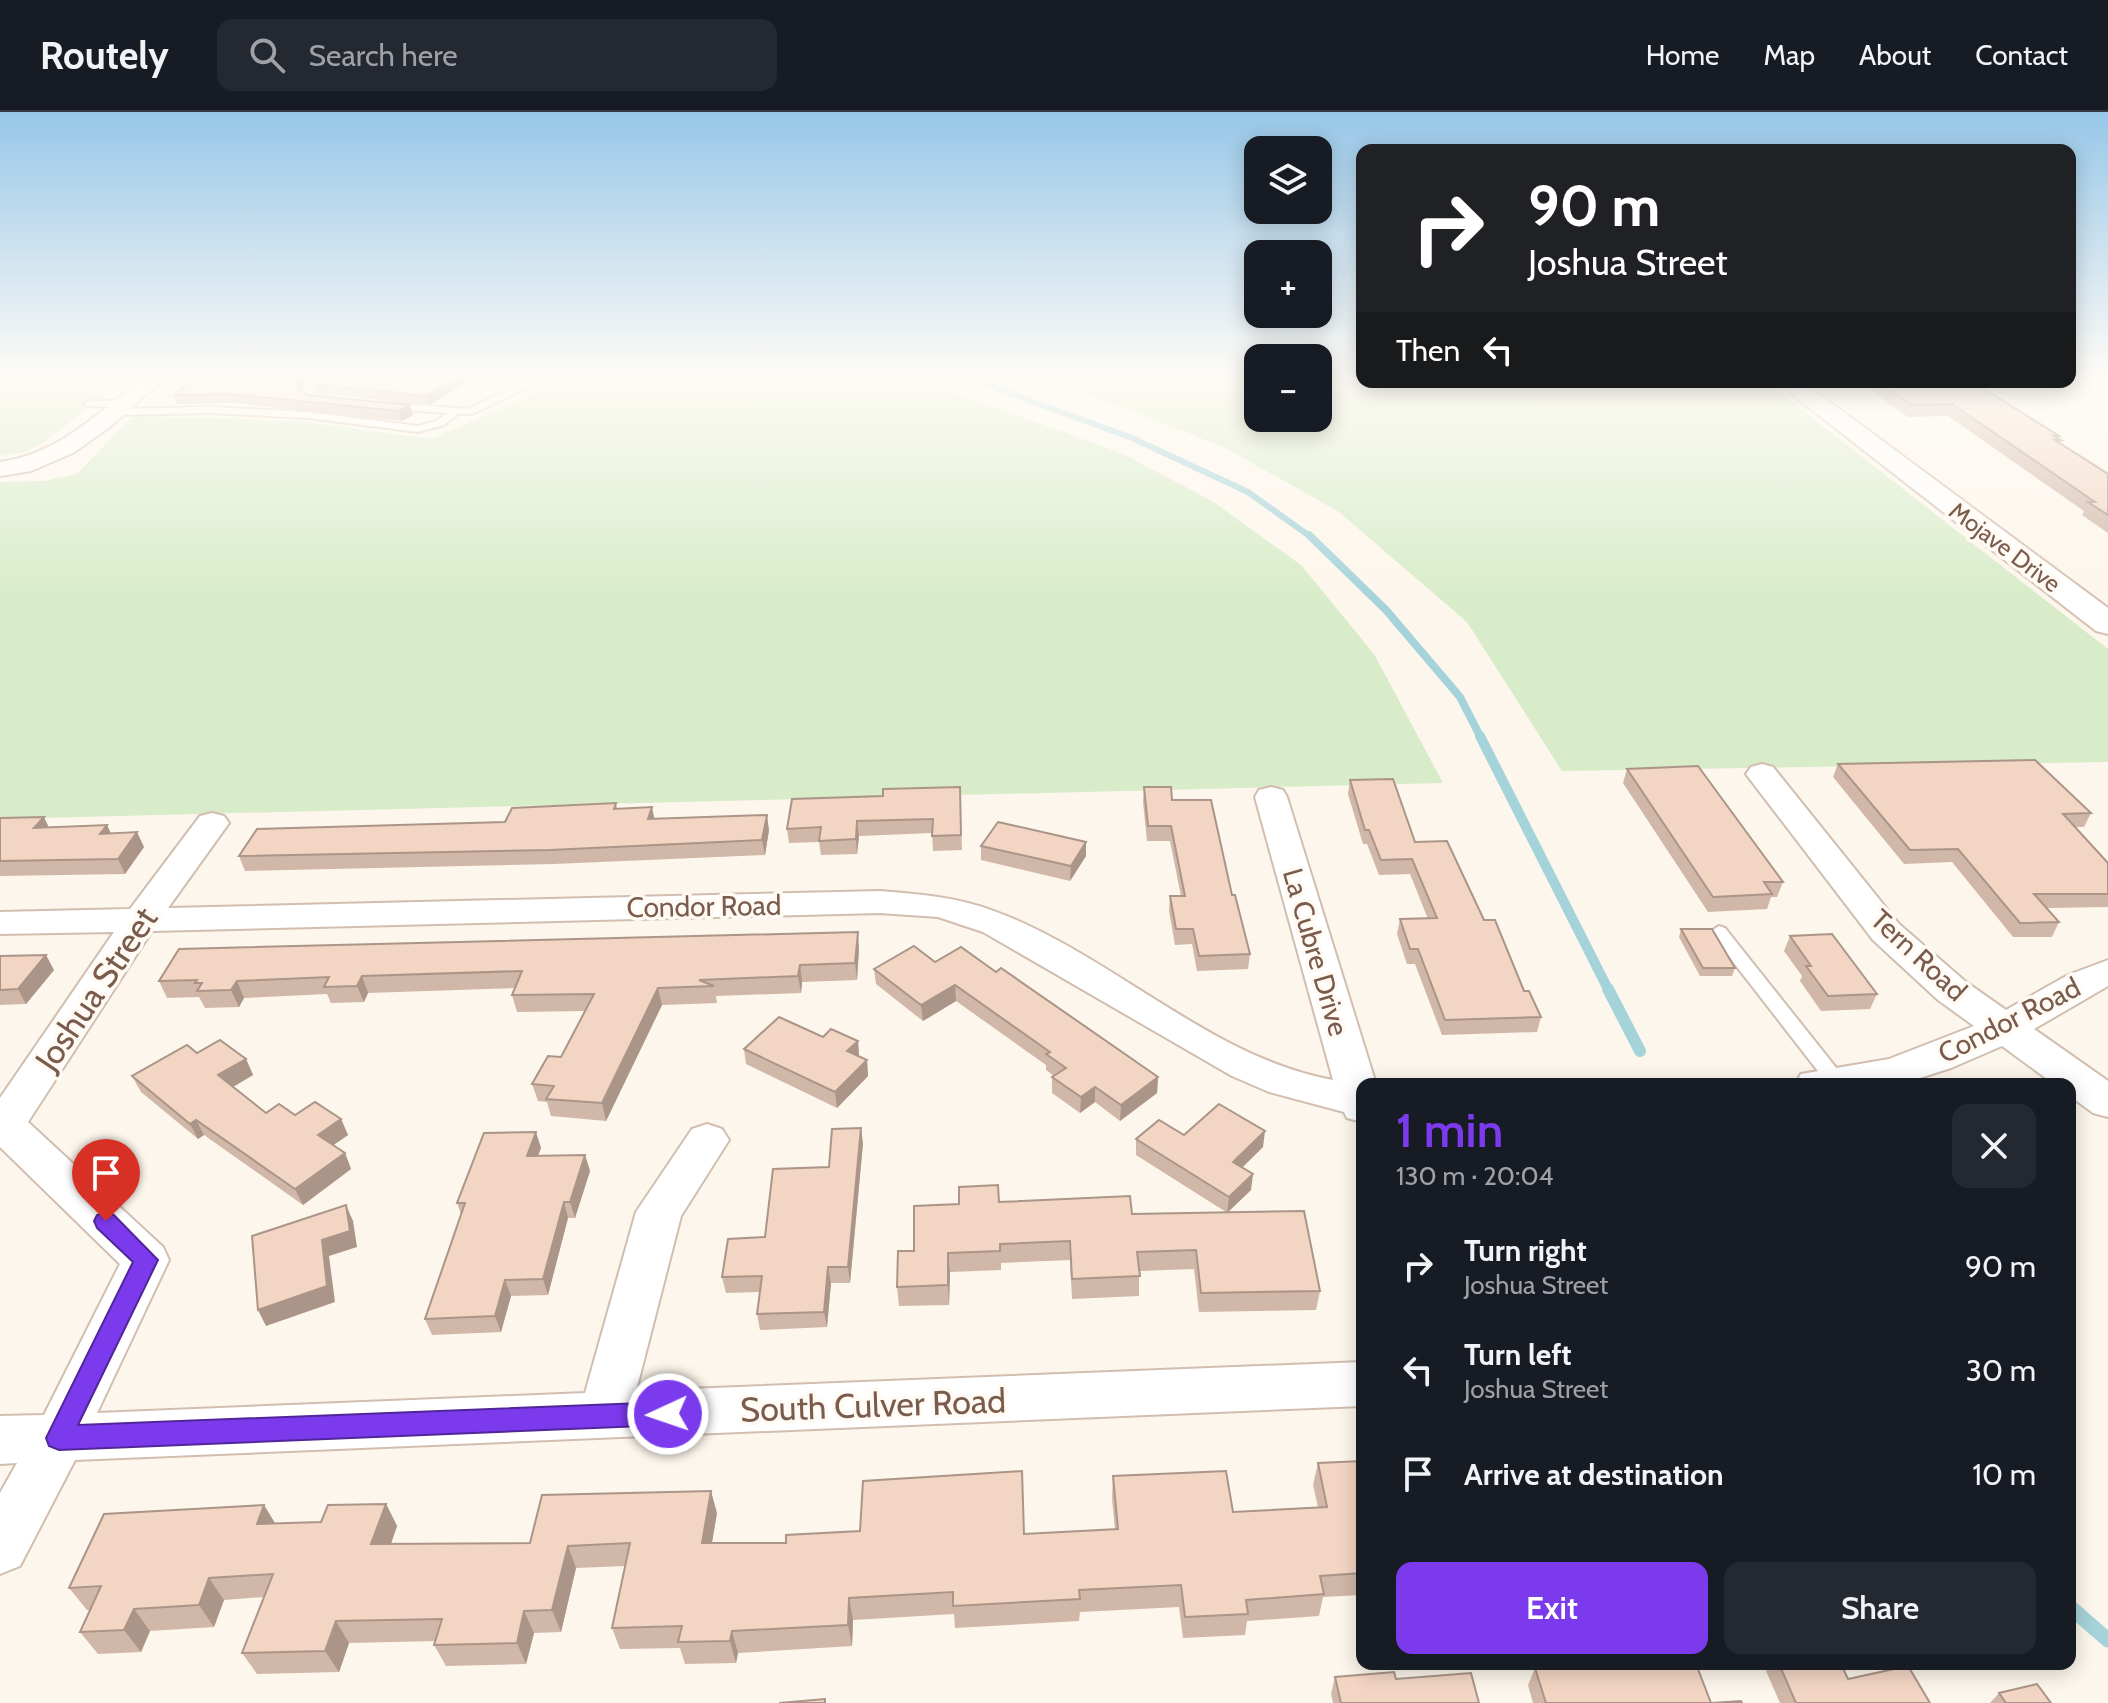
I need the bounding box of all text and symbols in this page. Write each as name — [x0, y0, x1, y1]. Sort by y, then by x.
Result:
search box — [217, 19, 777, 91]
text: Routely — [40, 32, 169, 79]
icon: search — [245, 33, 289, 77]
text: Search here — [309, 37, 458, 74]
text: Home — [1646, 38, 1719, 72]
text: Map — [1763, 38, 1815, 72]
text: About — [1859, 38, 1931, 72]
text: Contact — [1975, 38, 2068, 72]
map controls — [1244, 136, 1332, 432]
button: layers — [1244, 136, 1332, 224]
text: 90 m — [1528, 172, 1660, 240]
icon: right — [1396, 176, 1500, 280]
button: + — [1244, 240, 1332, 328]
text: Joshua Street — [1528, 240, 1728, 284]
icon: left — [1476, 328, 1520, 372]
text: Then — [1396, 332, 1460, 369]
button: − — [1244, 344, 1332, 432]
street label: Mojave Drive — [1944, 496, 2066, 598]
street label: La Cubre Drive — [1276, 864, 1356, 1040]
street label: Condor Road — [626, 888, 782, 924]
street label: Joshua Street — [25, 899, 166, 1080]
street label: Tern Road — [1864, 902, 1974, 1008]
street label: Condor Road — [1932, 970, 2086, 1070]
text: 1 min — [1396, 1101, 1503, 1159]
button: close — [1952, 1104, 2036, 1188]
pin — [72, 1139, 140, 1221]
icon: arrive — [84, 1151, 128, 1195]
text: 130 m · 20:04 — [1396, 1160, 1554, 1192]
text: Turn right — [1464, 1232, 1587, 1269]
icon: right — [1396, 1244, 1440, 1288]
text: 90 m — [1965, 1248, 2036, 1285]
text: Joshua Street — [1464, 1269, 1608, 1301]
text: Turn left — [1464, 1336, 1572, 1373]
icon: left — [1396, 1348, 1440, 1392]
text: 30 m — [1966, 1352, 2036, 1389]
position arrow — [626, 1372, 710, 1456]
text: Joshua Street — [1464, 1373, 1608, 1405]
street label: South Culver Road — [739, 1379, 1007, 1431]
icon: arrive — [1396, 1452, 1440, 1496]
text: Arrive at destination — [1464, 1456, 1724, 1493]
text: 10 m — [1972, 1456, 2036, 1493]
button: Exit — [1396, 1562, 1708, 1654]
button: Share — [1724, 1562, 2036, 1654]

